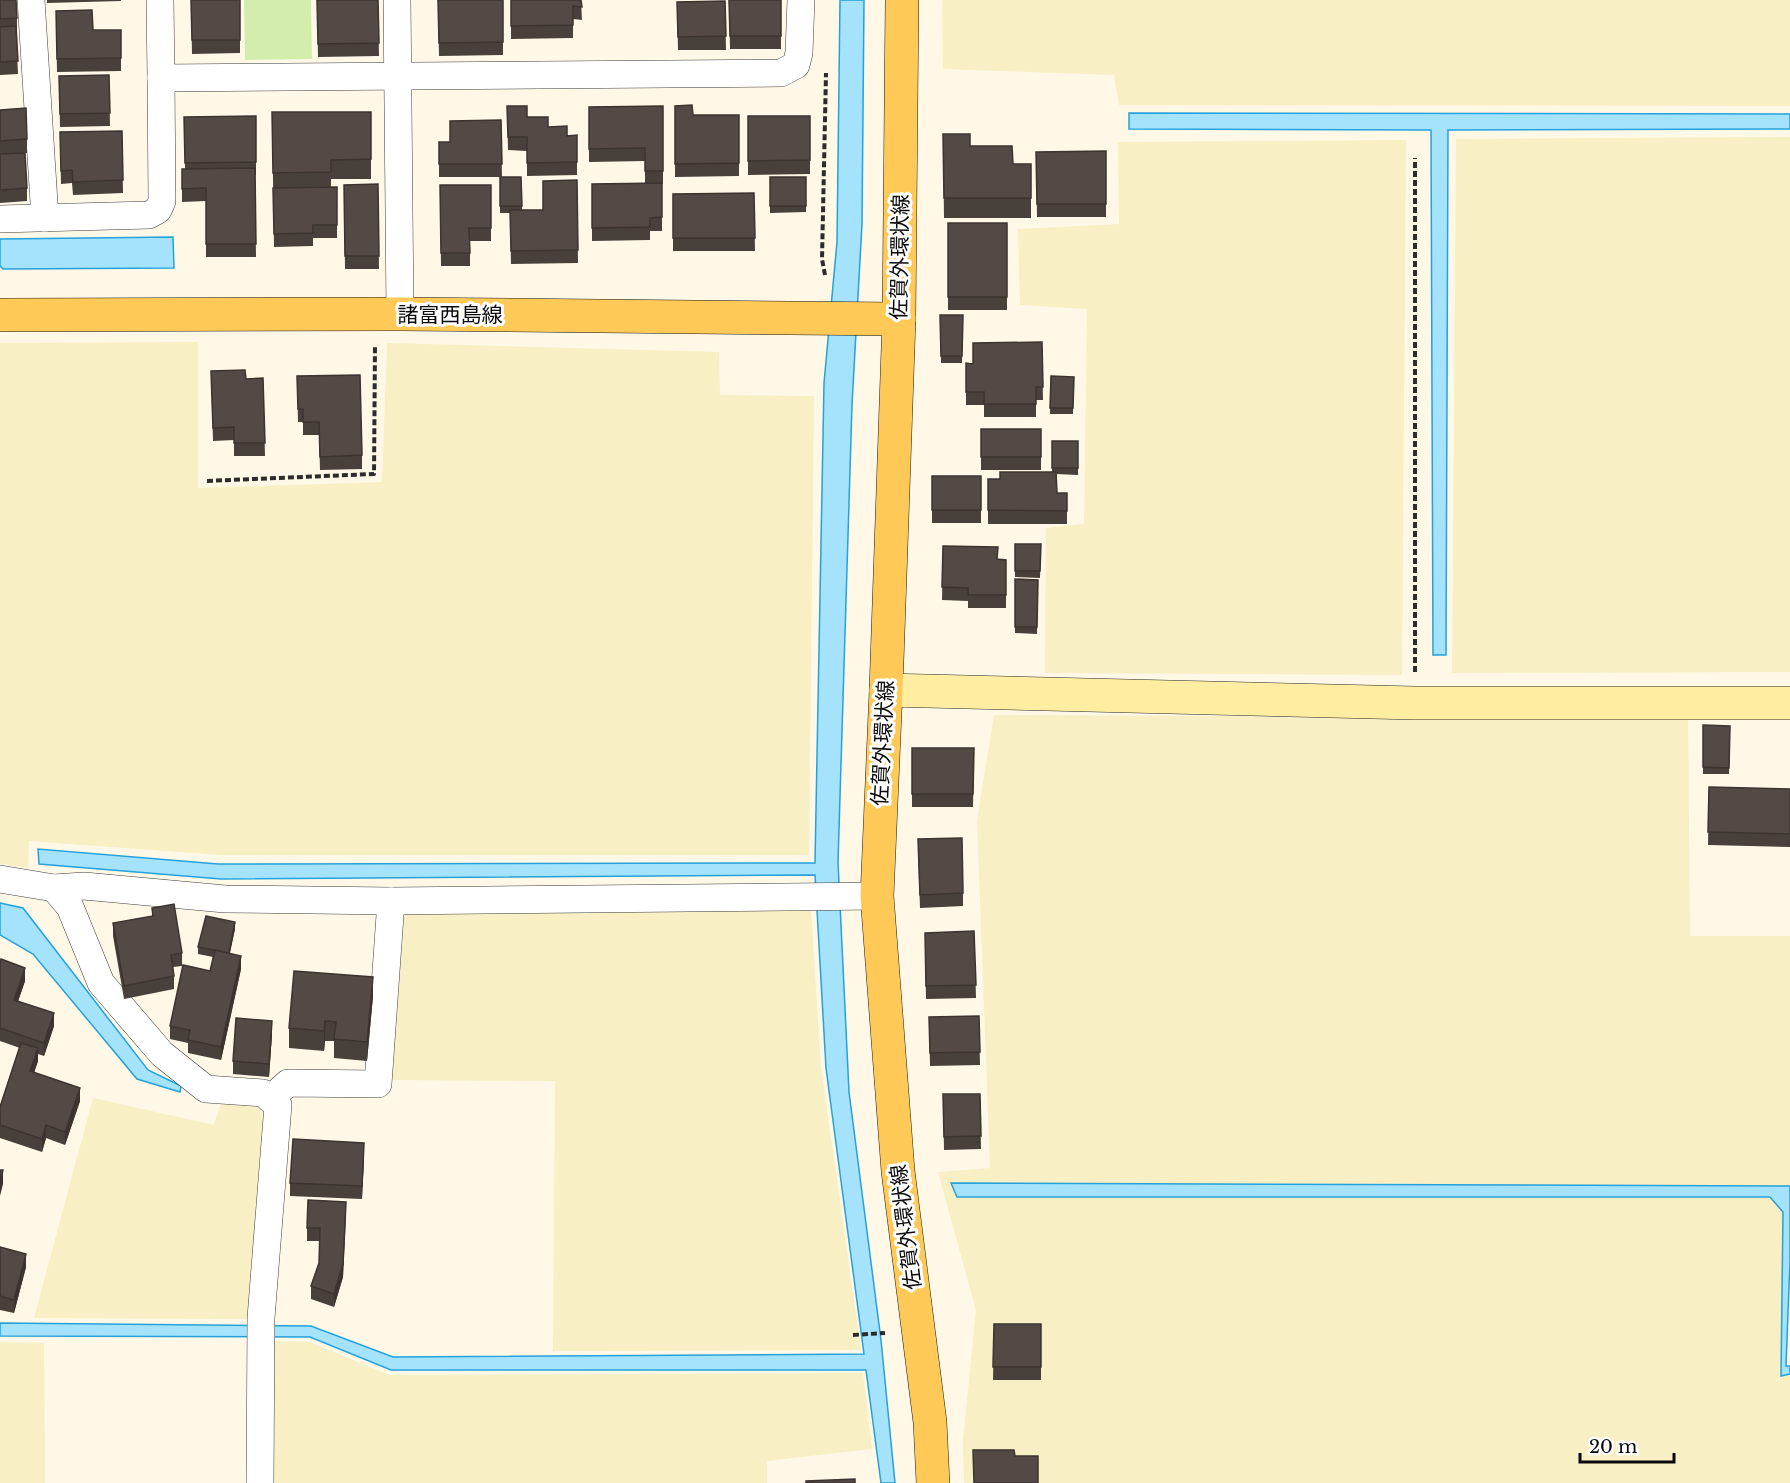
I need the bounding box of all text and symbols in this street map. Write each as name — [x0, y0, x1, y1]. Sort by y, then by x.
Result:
street label: 佐賀外環状線 — [886, 194, 914, 320]
street label: 諸富西島線 — [398, 302, 503, 328]
street label: 佐賀外環状線 — [867, 679, 899, 807]
street label: 佐賀外環状線 — [885, 1163, 927, 1291]
scale bar — [1580, 1426, 1674, 1464]
text: 20 m — [1589, 1436, 1637, 1458]

